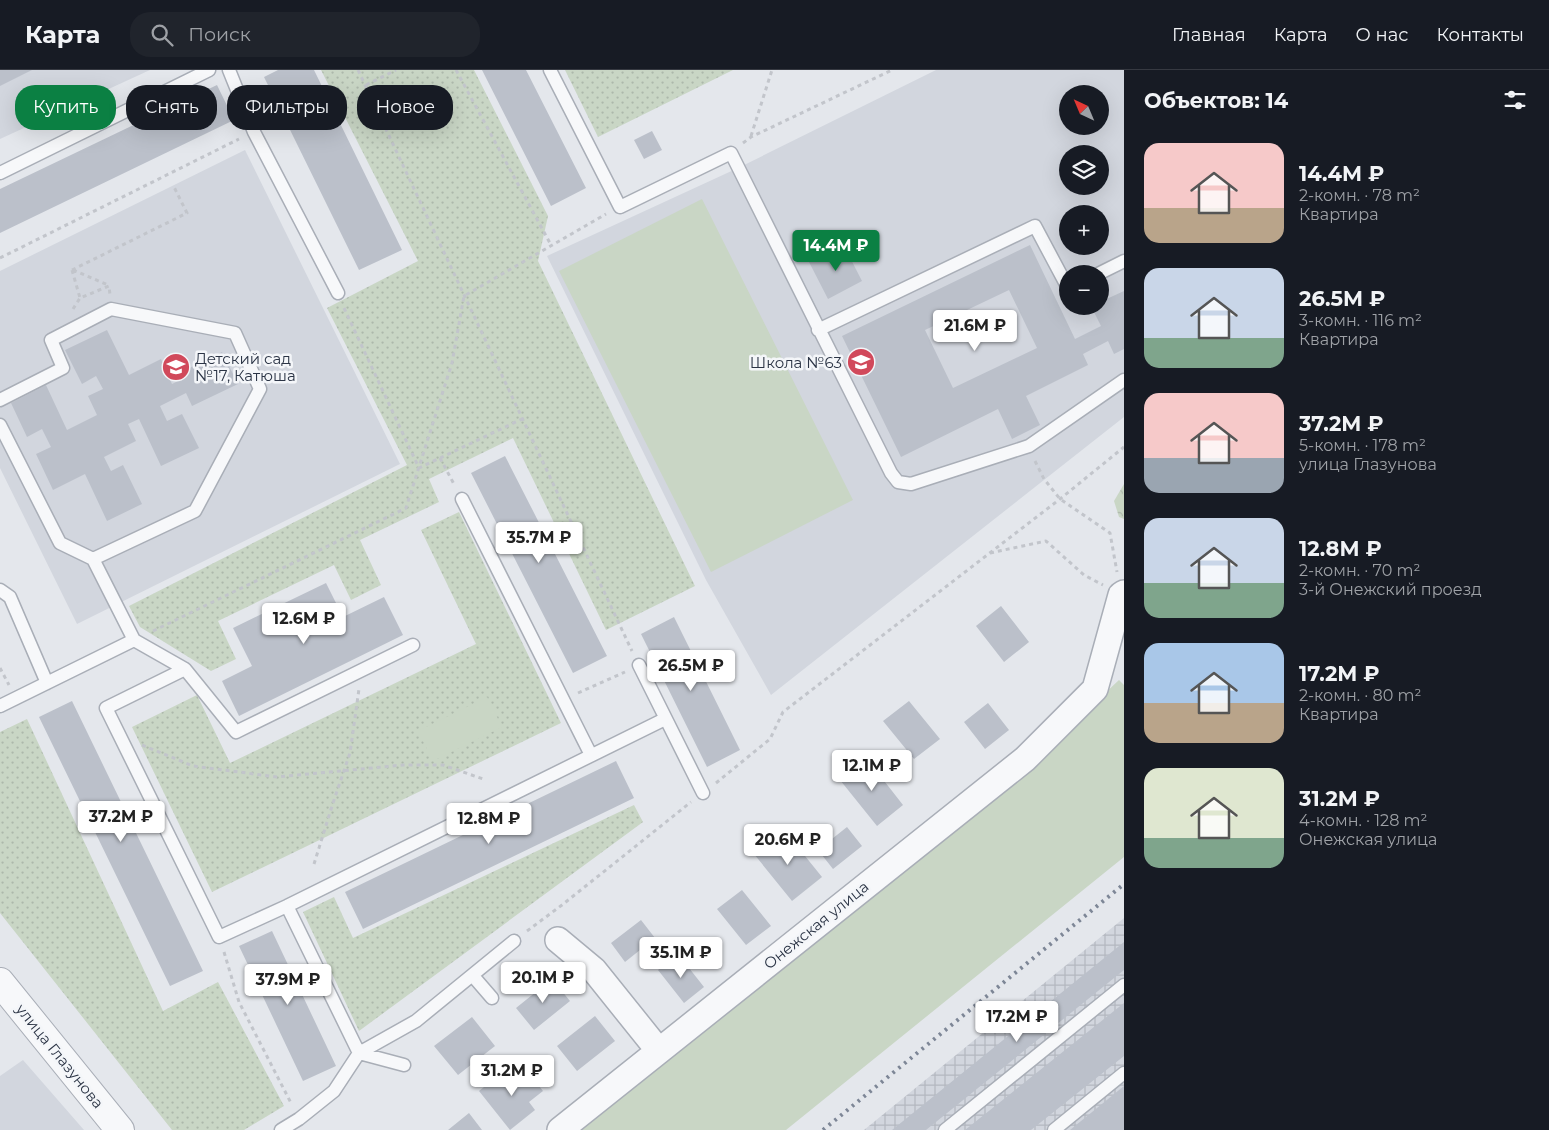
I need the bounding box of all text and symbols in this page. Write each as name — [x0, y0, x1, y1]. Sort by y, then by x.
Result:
search box — [130, 12, 480, 57]
text: Карта — [25, 20, 100, 49]
icon: search — [148, 21, 176, 49]
text: Поиск — [188, 23, 251, 46]
text: Главная — [1172, 24, 1246, 46]
text: Карта — [1274, 24, 1328, 46]
text: О нас — [1356, 24, 1408, 46]
text: Контакты — [1436, 24, 1524, 46]
chip: Купить — [15, 85, 116, 130]
chip: Снять — [126, 85, 217, 130]
chip: Фильтры — [227, 85, 347, 130]
chip: Новое — [357, 85, 453, 130]
north arrow — [1059, 85, 1109, 135]
map controls — [1059, 85, 1109, 315]
icon: filters — [1501, 86, 1529, 114]
text: Объектов: 14 — [1144, 88, 1288, 113]
button: layers — [1059, 145, 1109, 195]
text: 14.4M ₽ — [1299, 161, 1384, 186]
icon: home — [1184, 163, 1244, 223]
text: 2-комн. · 78 m² — [1299, 186, 1420, 205]
button: + — [1059, 205, 1109, 255]
text: Квартира — [1299, 205, 1379, 224]
pin: 14.4M ₽ — [790, 230, 882, 272]
text: 14.4M ₽ — [803, 236, 869, 255]
button: − — [1059, 265, 1109, 315]
text: 26.5M ₽ — [1299, 286, 1385, 311]
icon: home — [1184, 288, 1244, 348]
pin: 21.6M ₽ — [929, 310, 1021, 352]
text: 3-комн. · 116 m² — [1299, 311, 1422, 330]
text: 21.6M ₽ — [944, 316, 1006, 335]
text: Квартира — [1299, 330, 1379, 349]
school or university icon: Школа №63 — [846, 347, 876, 377]
place label: Детский сад №17, Катюша — [195, 349, 296, 385]
school or university icon: Детский сад №17, Катюша — [161, 352, 191, 382]
place label: Школа №63 — [750, 353, 842, 372]
text: 37.2M ₽ — [1299, 411, 1384, 436]
icon: home — [1184, 413, 1244, 473]
text: 5-комн. · 178 m² — [1299, 436, 1426, 455]
text: улица Глазунова — [1299, 455, 1437, 474]
pin: 35.7M ₽ — [493, 522, 585, 564]
text: 35.7M ₽ — [507, 528, 571, 547]
text: 12.8M ₽ — [1299, 536, 1382, 561]
icon: home — [1184, 538, 1244, 598]
text: 2-комн. · 70 m² — [1299, 561, 1420, 580]
text: 3-й Онежский проезд — [1299, 580, 1482, 599]
pin: 12.6M ₽ — [258, 602, 350, 645]
text: 12.6M ₽ — [273, 609, 335, 628]
pin: 26.5M ₽ — [645, 650, 737, 692]
text: 26.5M ₽ — [658, 656, 724, 675]
text: 17.2M ₽ — [1299, 661, 1380, 686]
icon: home — [1184, 663, 1244, 723]
text: 2-комн. · 80 m² — [1299, 686, 1421, 705]
text: Квартира — [1299, 705, 1379, 724]
pin: 12.1M ₽ — [826, 750, 918, 792]
text: 12.1M ₽ — [843, 756, 901, 775]
text: 31.2M ₽ — [1299, 786, 1380, 811]
icon: home — [1184, 788, 1244, 848]
pin: 37.2M ₽ — [75, 800, 167, 843]
pin: 12.8M ₽ — [443, 802, 535, 845]
text: 37.2M ₽ — [89, 807, 153, 826]
text: 12.8M ₽ — [457, 809, 521, 828]
text: 4-комн. · 128 m² — [1299, 811, 1427, 830]
pin: 20.6M ₽ — [742, 824, 834, 866]
text: 20.6M ₽ — [755, 830, 821, 849]
text: Онежская улица — [1299, 830, 1437, 849]
street label: Онежская улица — [760, 877, 872, 973]
pin: 35.1M ₽ — [635, 936, 727, 979]
text: 35.1M ₽ — [650, 943, 712, 962]
pin: 20.1M ₽ — [497, 962, 589, 1004]
pin: 37.9M ₽ — [242, 964, 334, 1006]
text: 20.1M ₽ — [512, 968, 574, 987]
text: 37.9M ₽ — [255, 970, 321, 989]
street label: улица Глазунова — [11, 999, 108, 1112]
pin: 17.2M ₽ — [971, 1000, 1063, 1043]
text: 17.2M ₽ — [986, 1007, 1048, 1026]
pin: 31.2M ₽ — [466, 1054, 558, 1097]
text: 31.2M ₽ — [481, 1061, 543, 1080]

